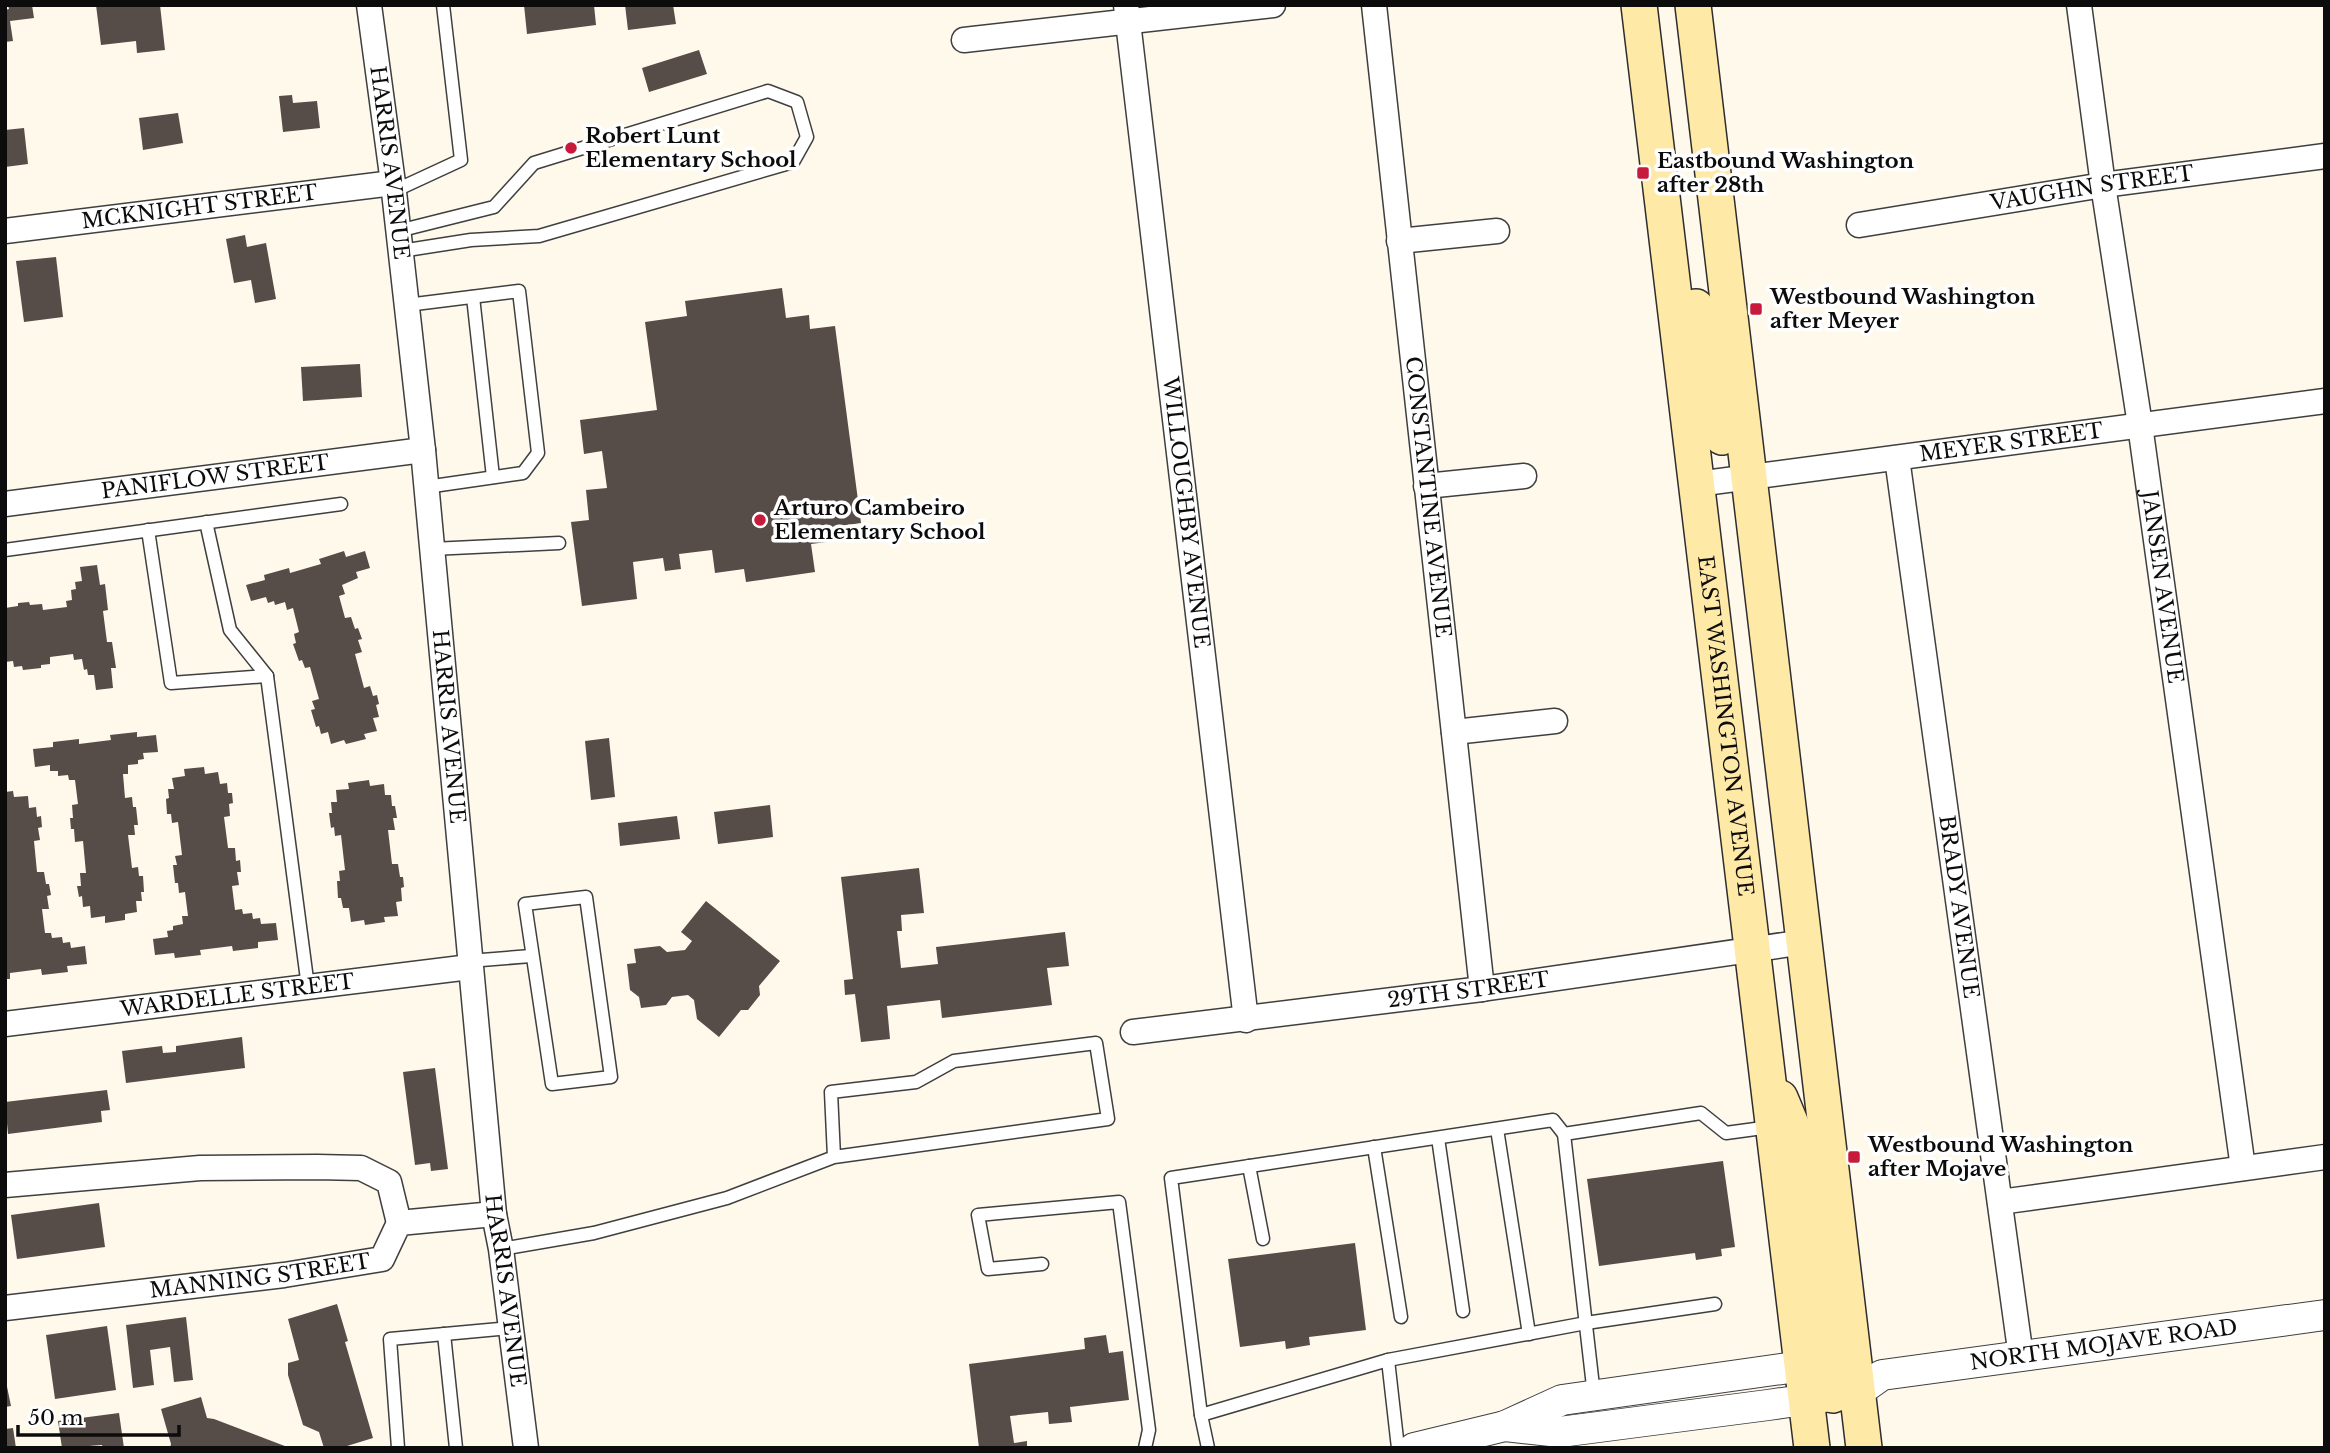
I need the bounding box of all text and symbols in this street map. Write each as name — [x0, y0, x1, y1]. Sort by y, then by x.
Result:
street label: HARRIS AVENUE — [364, 64, 414, 261]
place label: Robert Lunt Elementary School — [585, 123, 797, 173]
marker: Robert Lunt Elementary School — [563, 140, 579, 156]
place label: Eastbound Washington after 28th — [1657, 148, 1914, 198]
street label: VAUGHN STREET — [1988, 160, 2195, 216]
marker: Eastbound Washington after 28th — [1635, 165, 1651, 181]
street label: MCKNIGHT STREET — [80, 179, 319, 234]
place label: Westbound Washington after Meyer — [1769, 284, 2035, 334]
marker: Westbound Washington after Meyer — [1748, 301, 1764, 317]
street label: CONSTANTINE AVENUE — [1400, 355, 1456, 639]
street label: WILLOUGHBY AVENUE — [1157, 374, 1215, 650]
street label: MEYER STREET — [1918, 417, 2105, 467]
street label: PANIFLOW STREET — [100, 449, 331, 504]
street label: JANSEN AVENUE — [2136, 486, 2189, 685]
place label: Arturo Cambeiro Elementary School — [773, 495, 986, 545]
marker: Arturo Cambeiro Elementary School — [752, 512, 768, 528]
street label: EAST WASHINGTON AVENUE — [1692, 554, 1759, 898]
street label: HARRIS AVENUE — [427, 628, 471, 825]
street label: BRADY AVENUE — [1933, 813, 1984, 1000]
street label: 29TH STREET — [1386, 966, 1551, 1014]
street label: WARDELLE STREET — [118, 968, 356, 1023]
place label: Westbound Washington after Mojave — [1867, 1132, 2133, 1182]
marker: Westbound Washington after Mojave — [1846, 1149, 1862, 1165]
street label: HARRIS AVENUE — [479, 1193, 531, 1389]
street label: MANNING STREET — [148, 1248, 372, 1304]
street label: NORTH MOJAVE ROAD — [1968, 1314, 2239, 1376]
scale bar — [18, 1394, 178, 1438]
text: 50 m — [28, 1405, 84, 1431]

